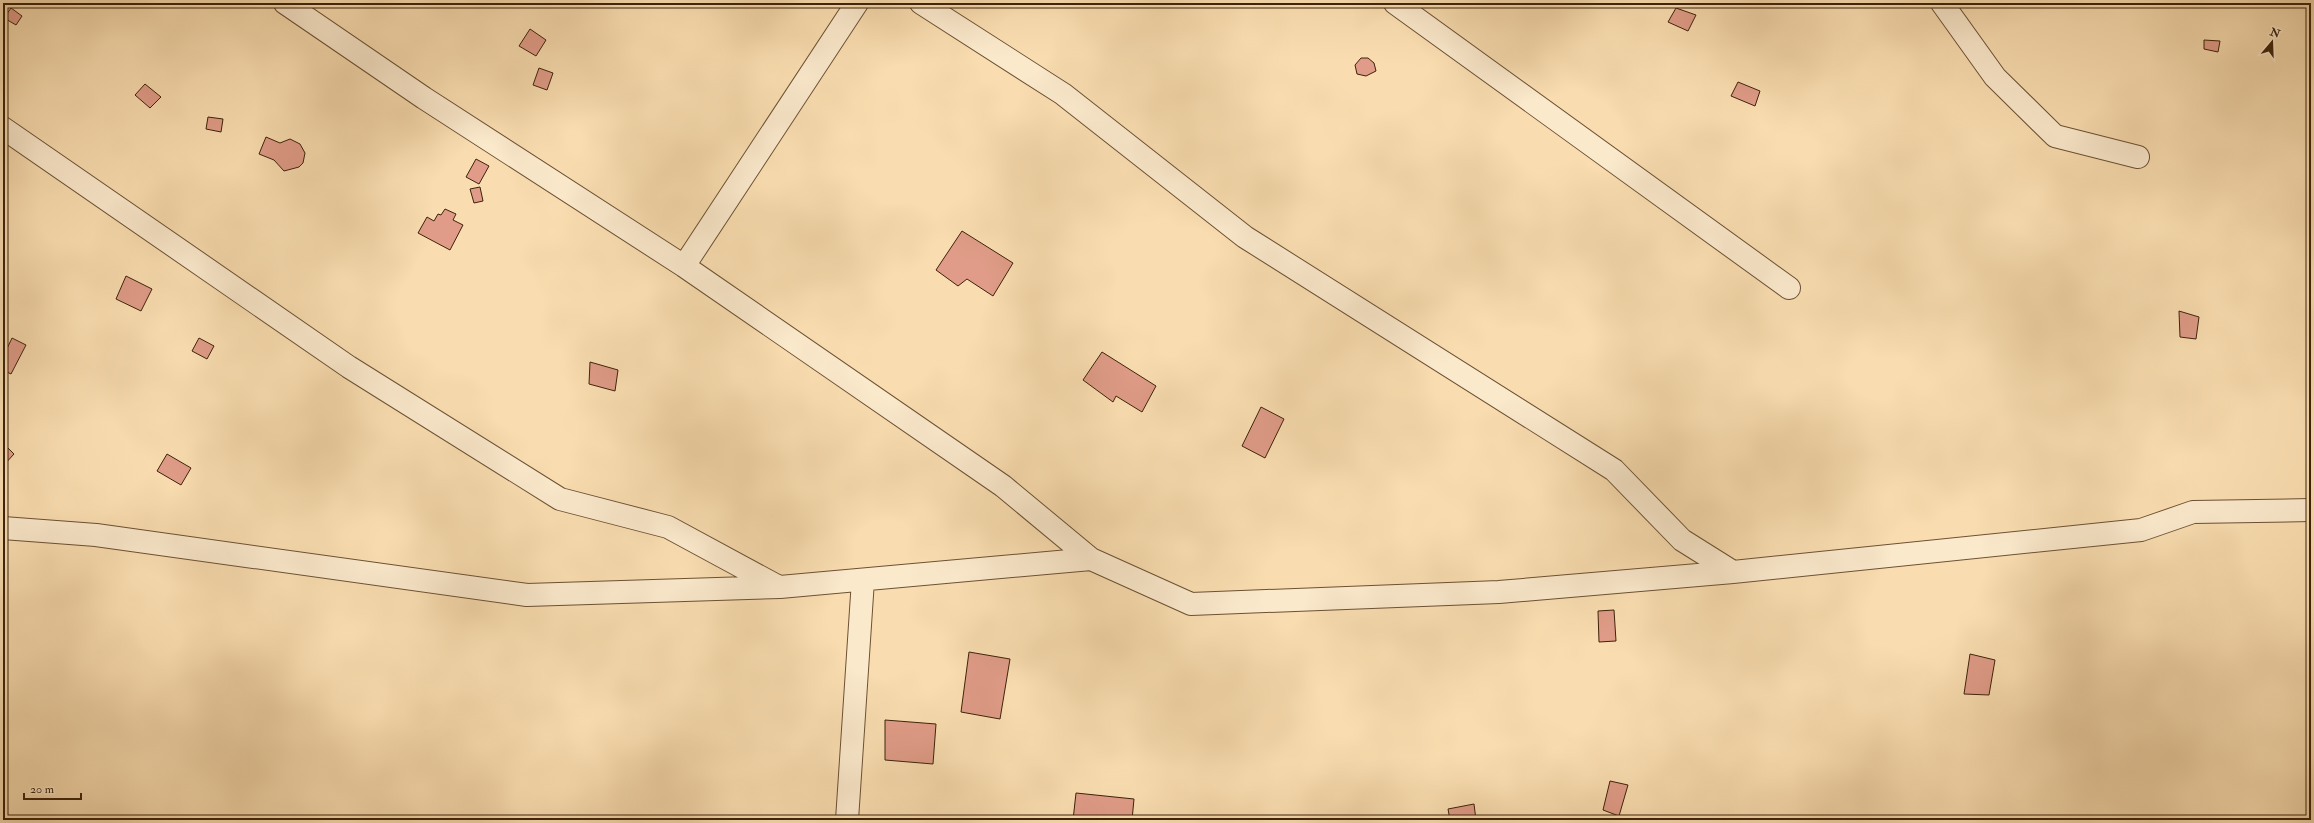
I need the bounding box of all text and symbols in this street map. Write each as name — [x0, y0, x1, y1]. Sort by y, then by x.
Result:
north arrow — [2252, 22, 2292, 62]
text: N — [2267, 25, 2283, 41]
scale bar — [24, 775, 81, 801]
text: 20 m — [30, 782, 55, 797]

